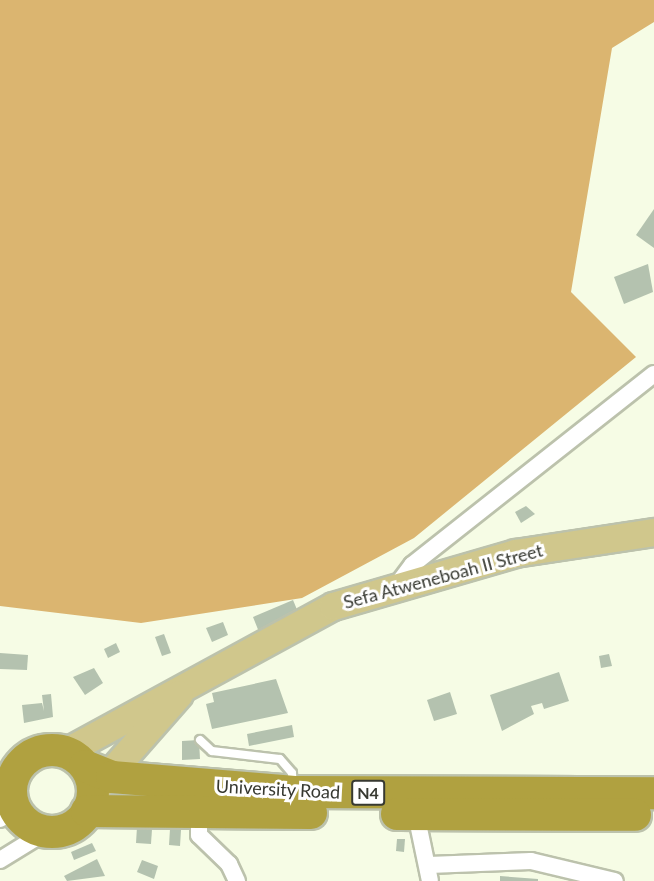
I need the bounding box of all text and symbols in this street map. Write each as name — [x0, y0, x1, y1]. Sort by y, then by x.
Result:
street label: Sefa Atweneboah II Street — [341, 539, 545, 613]
street label: University Road — [215, 775, 341, 803]
road number: N4 — [350, 780, 386, 806]

